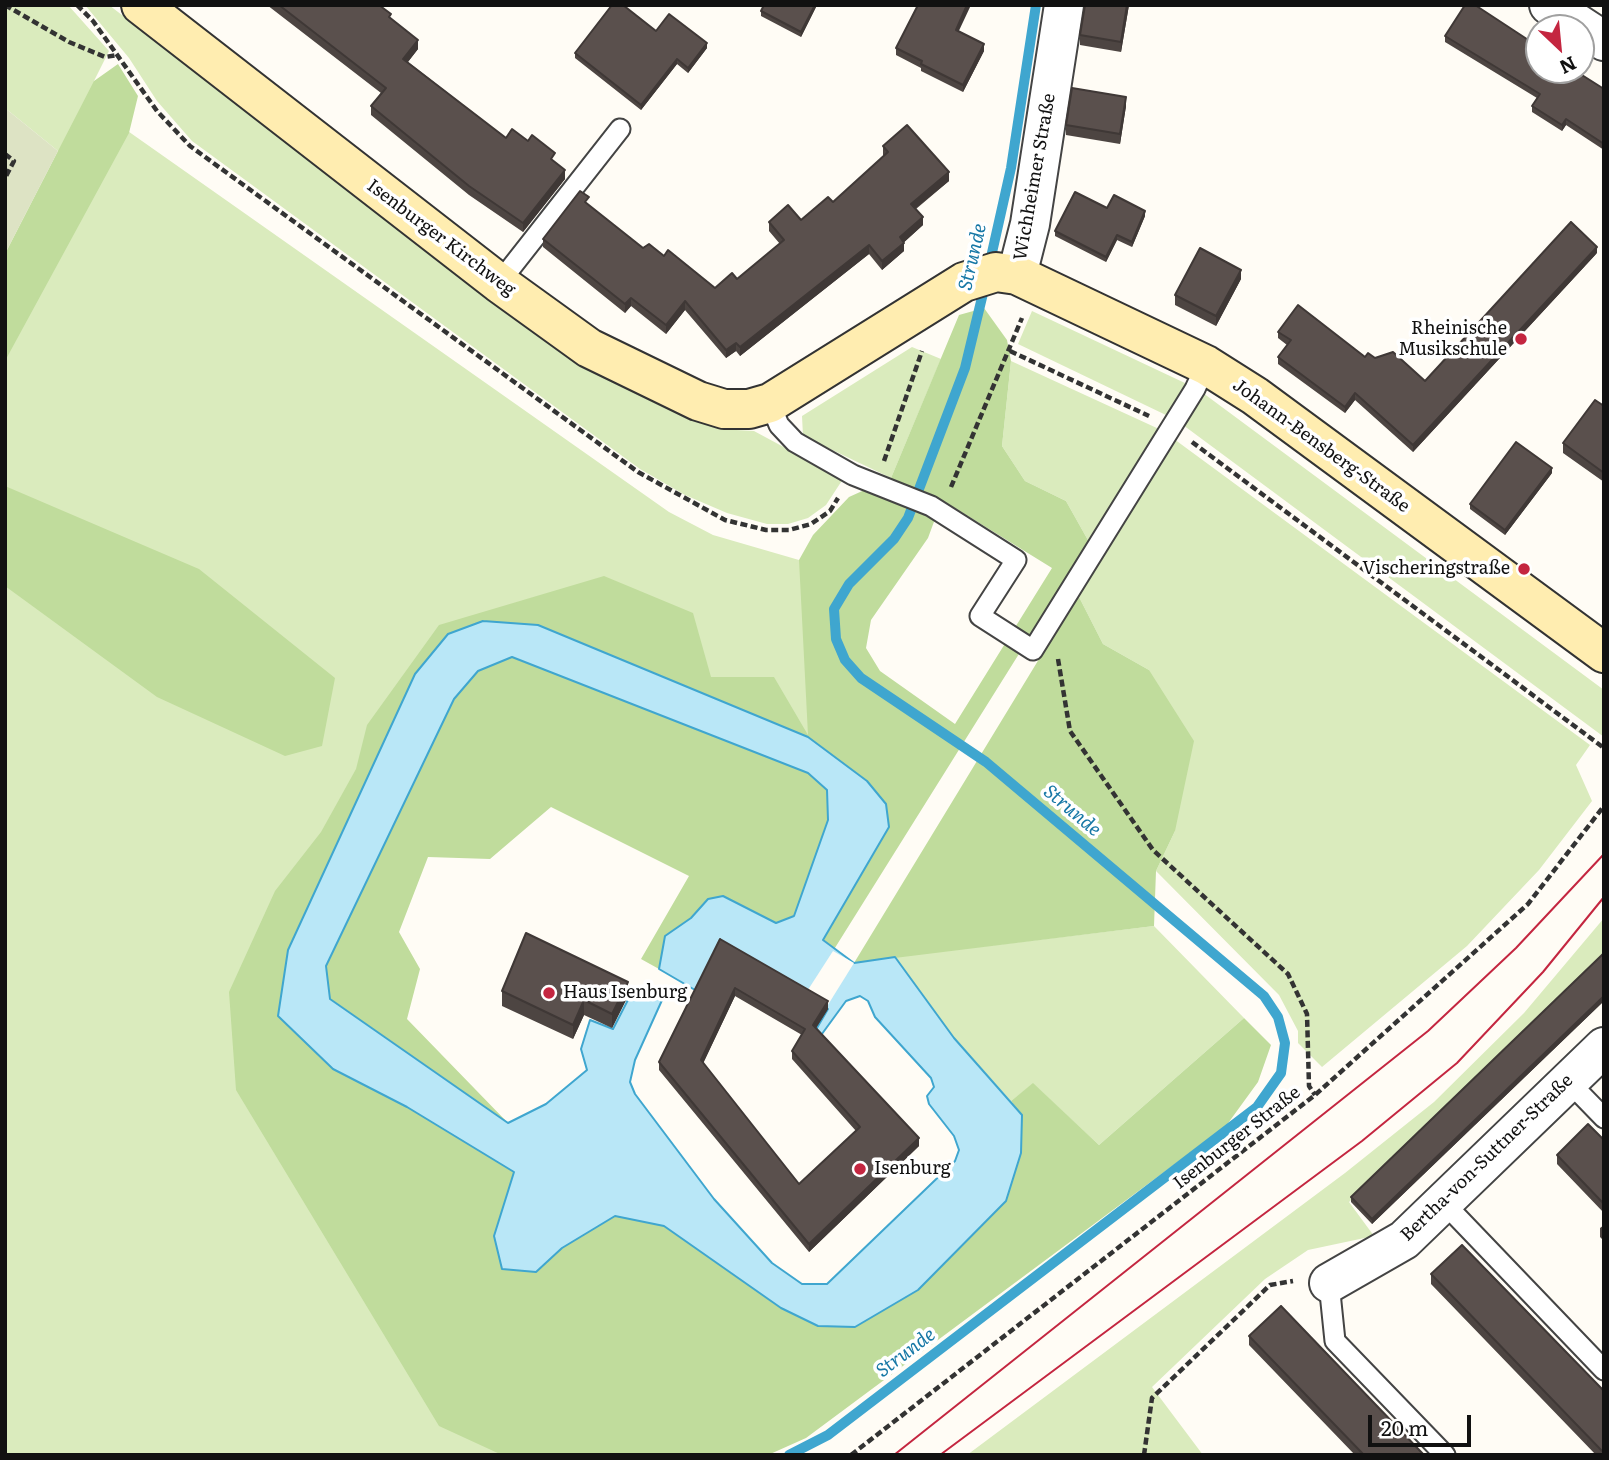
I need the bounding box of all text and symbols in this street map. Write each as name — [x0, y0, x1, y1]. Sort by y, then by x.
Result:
north arrow — [1525, 14, 1595, 84]
text: N — [1555, 50, 1582, 82]
street label: Wichheimer Straße — [1010, 92, 1060, 262]
street label: Isenburger Kirchweg — [362, 175, 520, 301]
water label: Strunde — [954, 221, 992, 293]
place label: Rheinische Musikschule — [1398, 318, 1507, 360]
marker: Rheinische Musikschule — [1513, 331, 1529, 347]
street label: Johann-Bensberg-Straße — [1228, 375, 1414, 517]
place label: Vischeringstraße — [1362, 558, 1510, 580]
marker: Vischeringstraße — [1516, 561, 1532, 577]
water label: Strunde — [1039, 780, 1105, 842]
place label: Haus Isenburg — [563, 982, 687, 1004]
marker: Haus Isenburg — [541, 985, 557, 1001]
street label: Bertha-von-Suttner-Straße — [1396, 1070, 1578, 1246]
street label: Isenburger Straße — [1169, 1082, 1305, 1194]
place label: Isenburg — [874, 1158, 951, 1180]
marker: Isenburg — [852, 1161, 868, 1177]
water label: Strunde — [872, 1323, 940, 1383]
scale bar — [1371, 1400, 1474, 1444]
text: 20 m — [1381, 1411, 1428, 1442]

